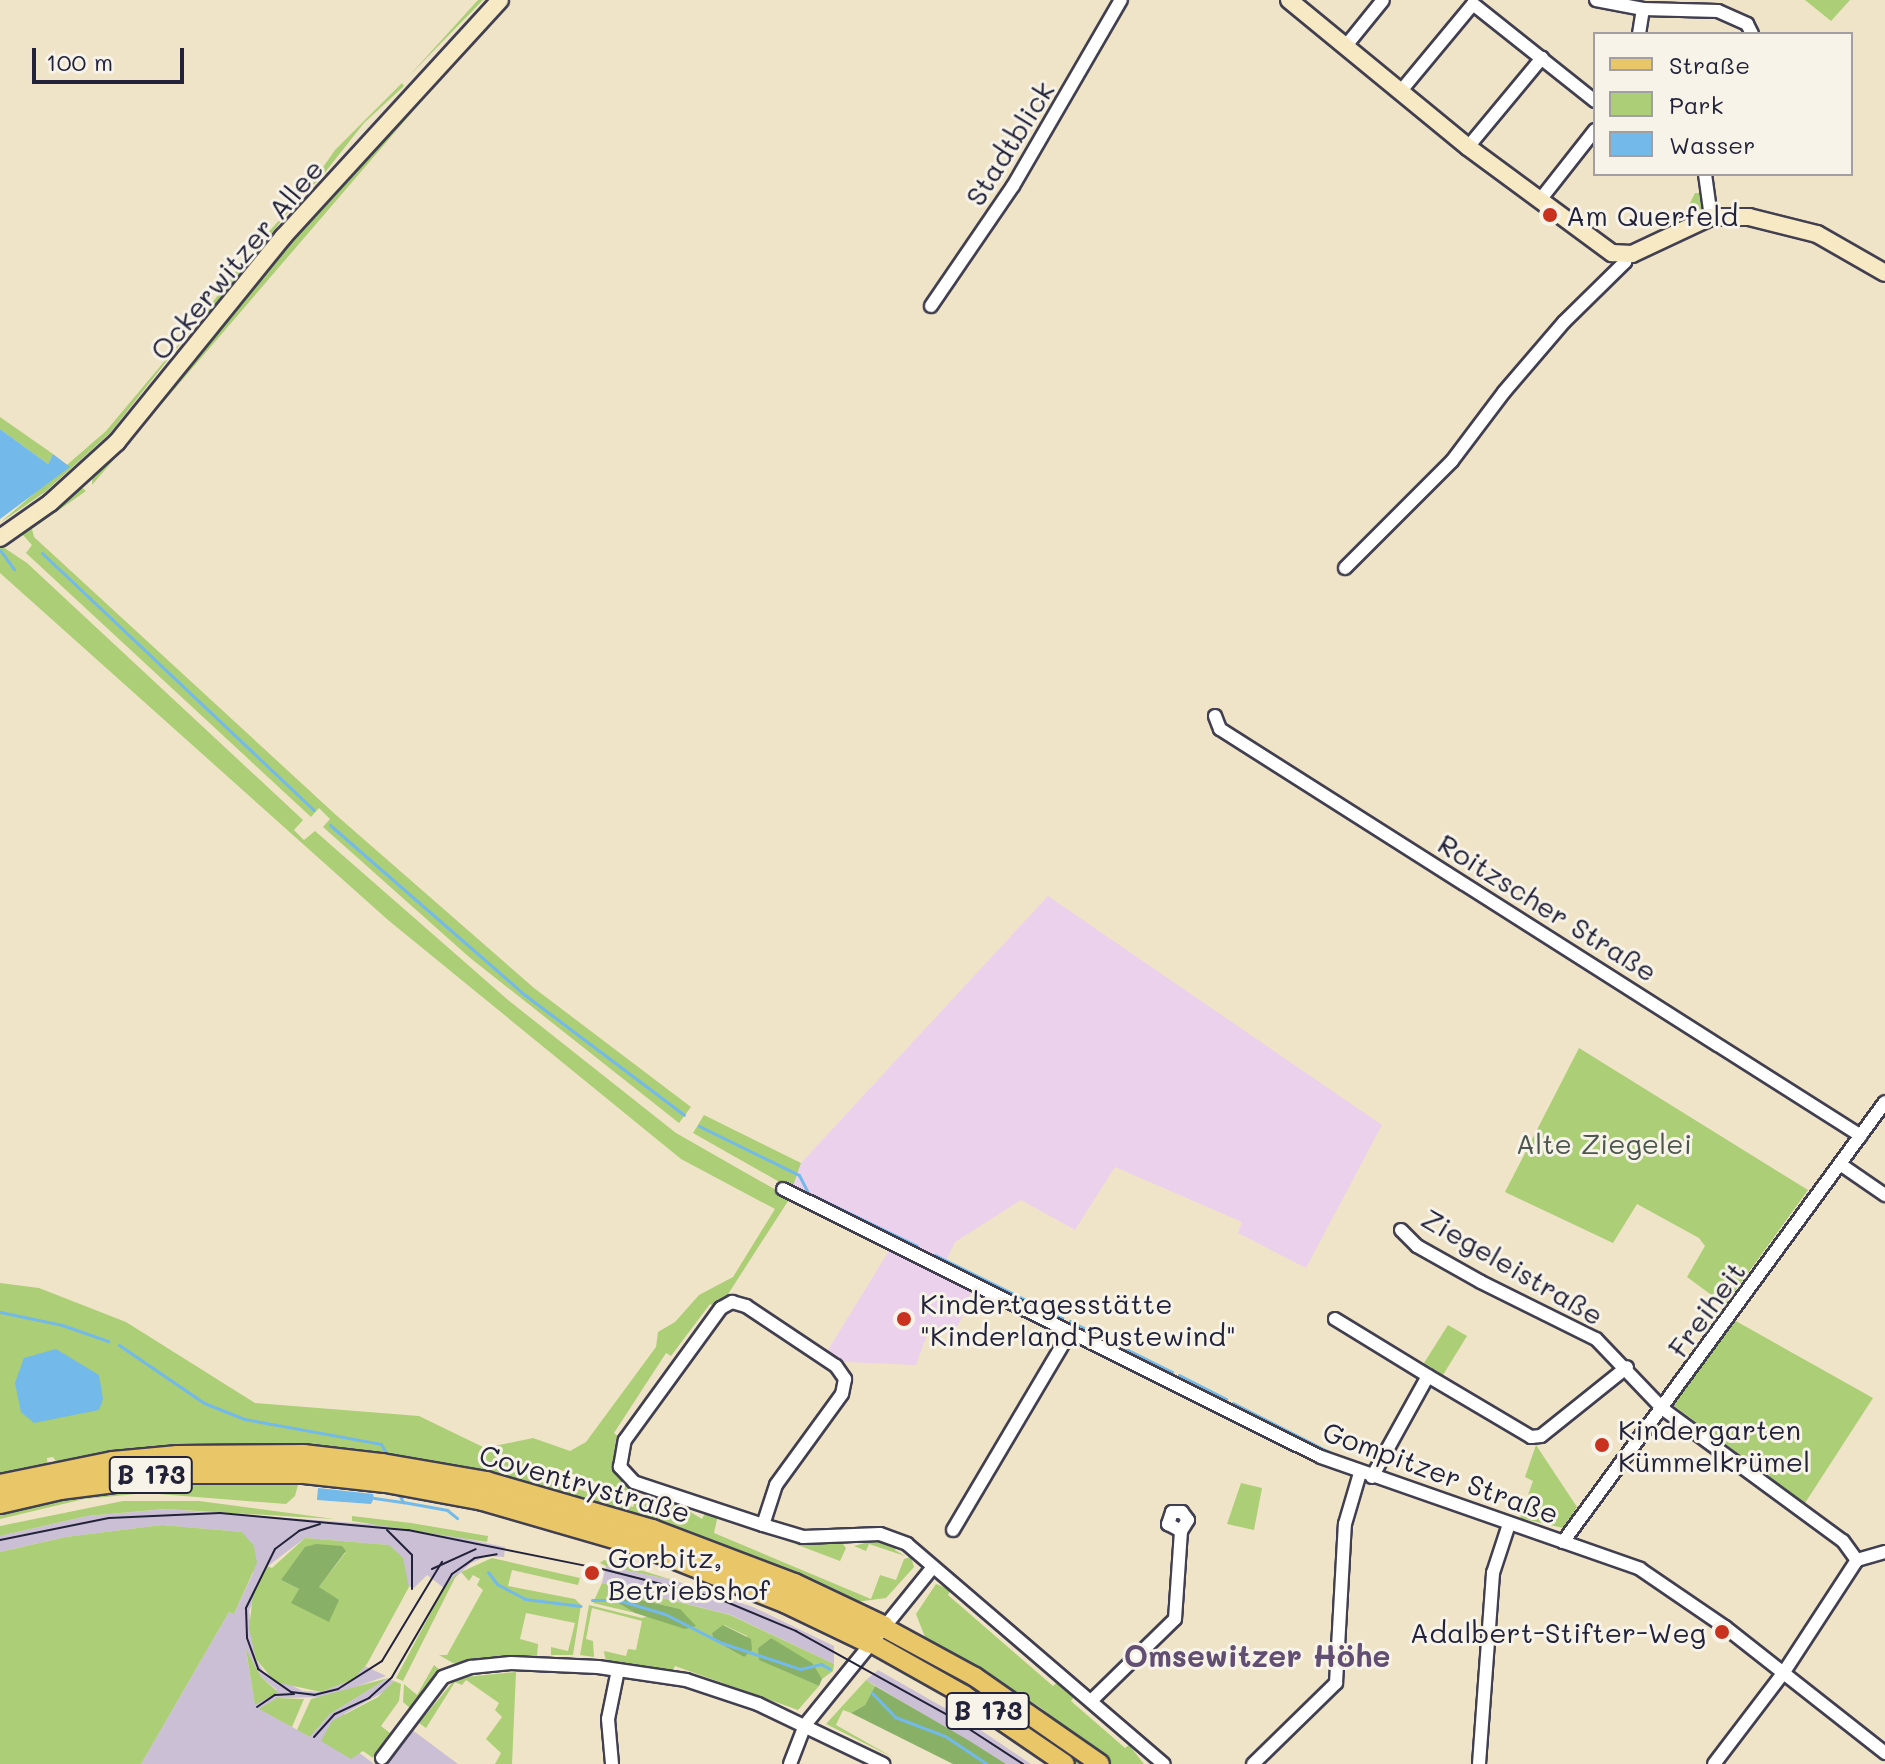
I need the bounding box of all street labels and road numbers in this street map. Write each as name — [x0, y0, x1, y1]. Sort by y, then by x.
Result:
street label: Stadtblick — [958, 75, 1060, 211]
street label: Ockerwitzer Allee — [142, 152, 330, 366]
street label: Roitzscher Straße — [1432, 826, 1664, 988]
street label: Ziegeleistraße — [1416, 1201, 1610, 1331]
street label: Freiheit — [1660, 1255, 1752, 1363]
street label: Gompitzer Straße — [1319, 1414, 1563, 1530]
street label: Coventrystraße — [476, 1437, 694, 1529]
road number: B 173 — [107, 1453, 195, 1497]
road number: B 173 — [944, 1689, 1032, 1733]

